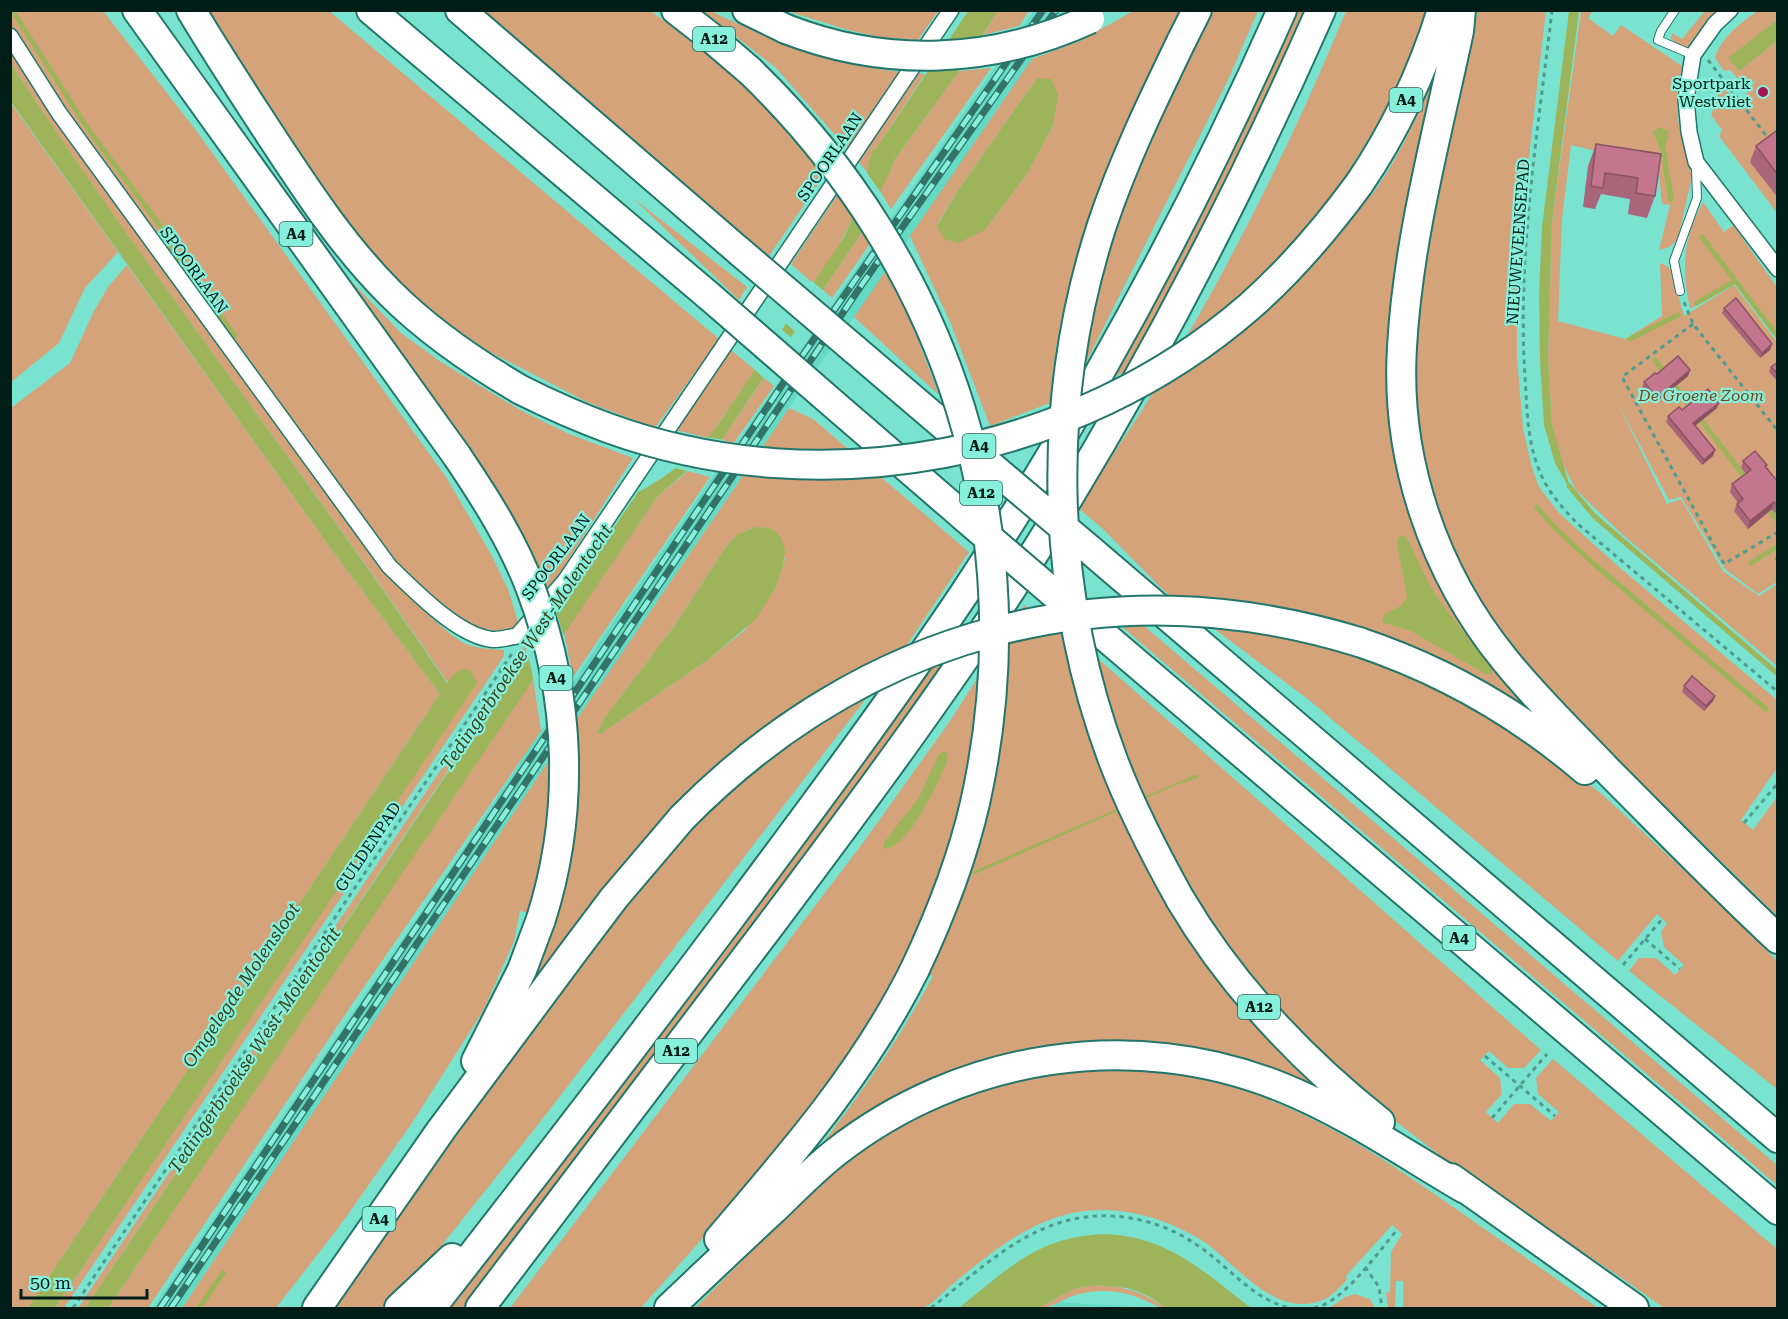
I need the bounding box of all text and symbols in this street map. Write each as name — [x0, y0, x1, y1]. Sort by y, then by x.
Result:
road number: A12 — [693, 27, 735, 51]
place label: Sportpark Westvliet — [1672, 74, 1751, 111]
marker: Sportpark Westvliet — [1756, 85, 1770, 99]
road number: A4 — [1390, 88, 1422, 112]
street label: SPOORLAAN — [793, 109, 867, 205]
street label: NIEUWEVEENSEPAD — [1503, 158, 1533, 326]
road number: A4 — [280, 222, 312, 246]
street label: SPOORLAAN — [156, 223, 232, 317]
park label: De Groene Zoom — [1637, 386, 1764, 405]
road number: A4 — [962, 434, 996, 458]
road number: A12 — [960, 481, 1002, 505]
street label: SPOORLAAN — [518, 510, 595, 604]
water label: Tedingerbroekse West-Molentocht — [436, 520, 617, 774]
road number: A4 — [540, 666, 572, 690]
street label: GULDENPAD — [331, 799, 405, 895]
water label: Omgelegde Molensloot — [178, 898, 304, 1071]
water label: Tedingerbroekse West-Molentocht — [164, 923, 345, 1177]
road number: A4 — [1442, 926, 1476, 950]
road number: A12 — [1238, 995, 1280, 1019]
road number: A12 — [655, 1039, 697, 1063]
road number: A4 — [362, 1207, 395, 1231]
scale bar — [21, 1262, 147, 1300]
text: 50 m — [30, 1272, 71, 1293]

